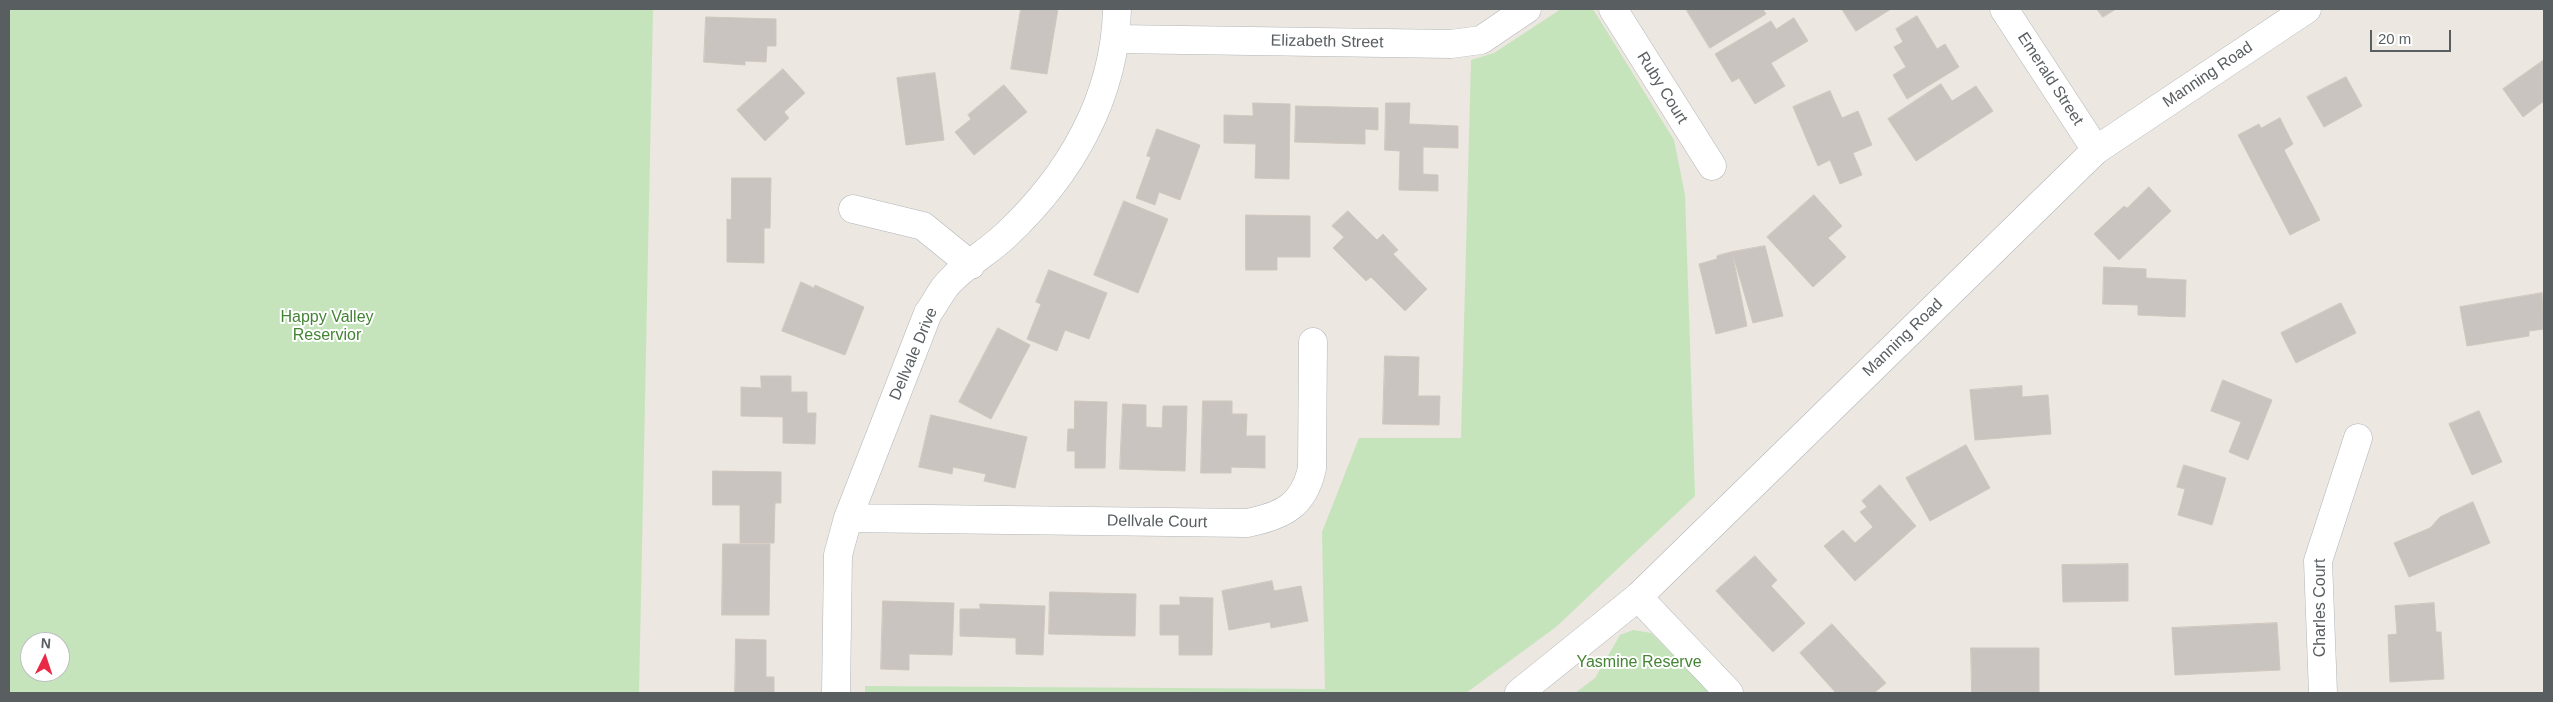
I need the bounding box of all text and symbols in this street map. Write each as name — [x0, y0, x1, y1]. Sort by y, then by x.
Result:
scale bar — [2373, 20, 2454, 52]
street label: Emerald Street — [2013, 29, 2087, 129]
text: 20 m — [2378, 30, 2411, 47]
street label: Elizabeth Street — [1270, 31, 1384, 53]
street label: Manning Road — [2159, 38, 2257, 112]
street label: Ruby Court — [1632, 49, 1692, 127]
street label: Manning Road — [1859, 295, 1947, 381]
street label: Dellvale Drive — [886, 305, 942, 403]
park label: Happy Valley Reservior — [280, 308, 374, 346]
street label: Dellvale Court — [1107, 512, 1207, 532]
street label: Charles Court — [2311, 559, 2331, 657]
north arrow — [20, 632, 70, 682]
text: N — [40, 635, 52, 651]
park label: Yasmine Reserve — [1576, 653, 1702, 673]

